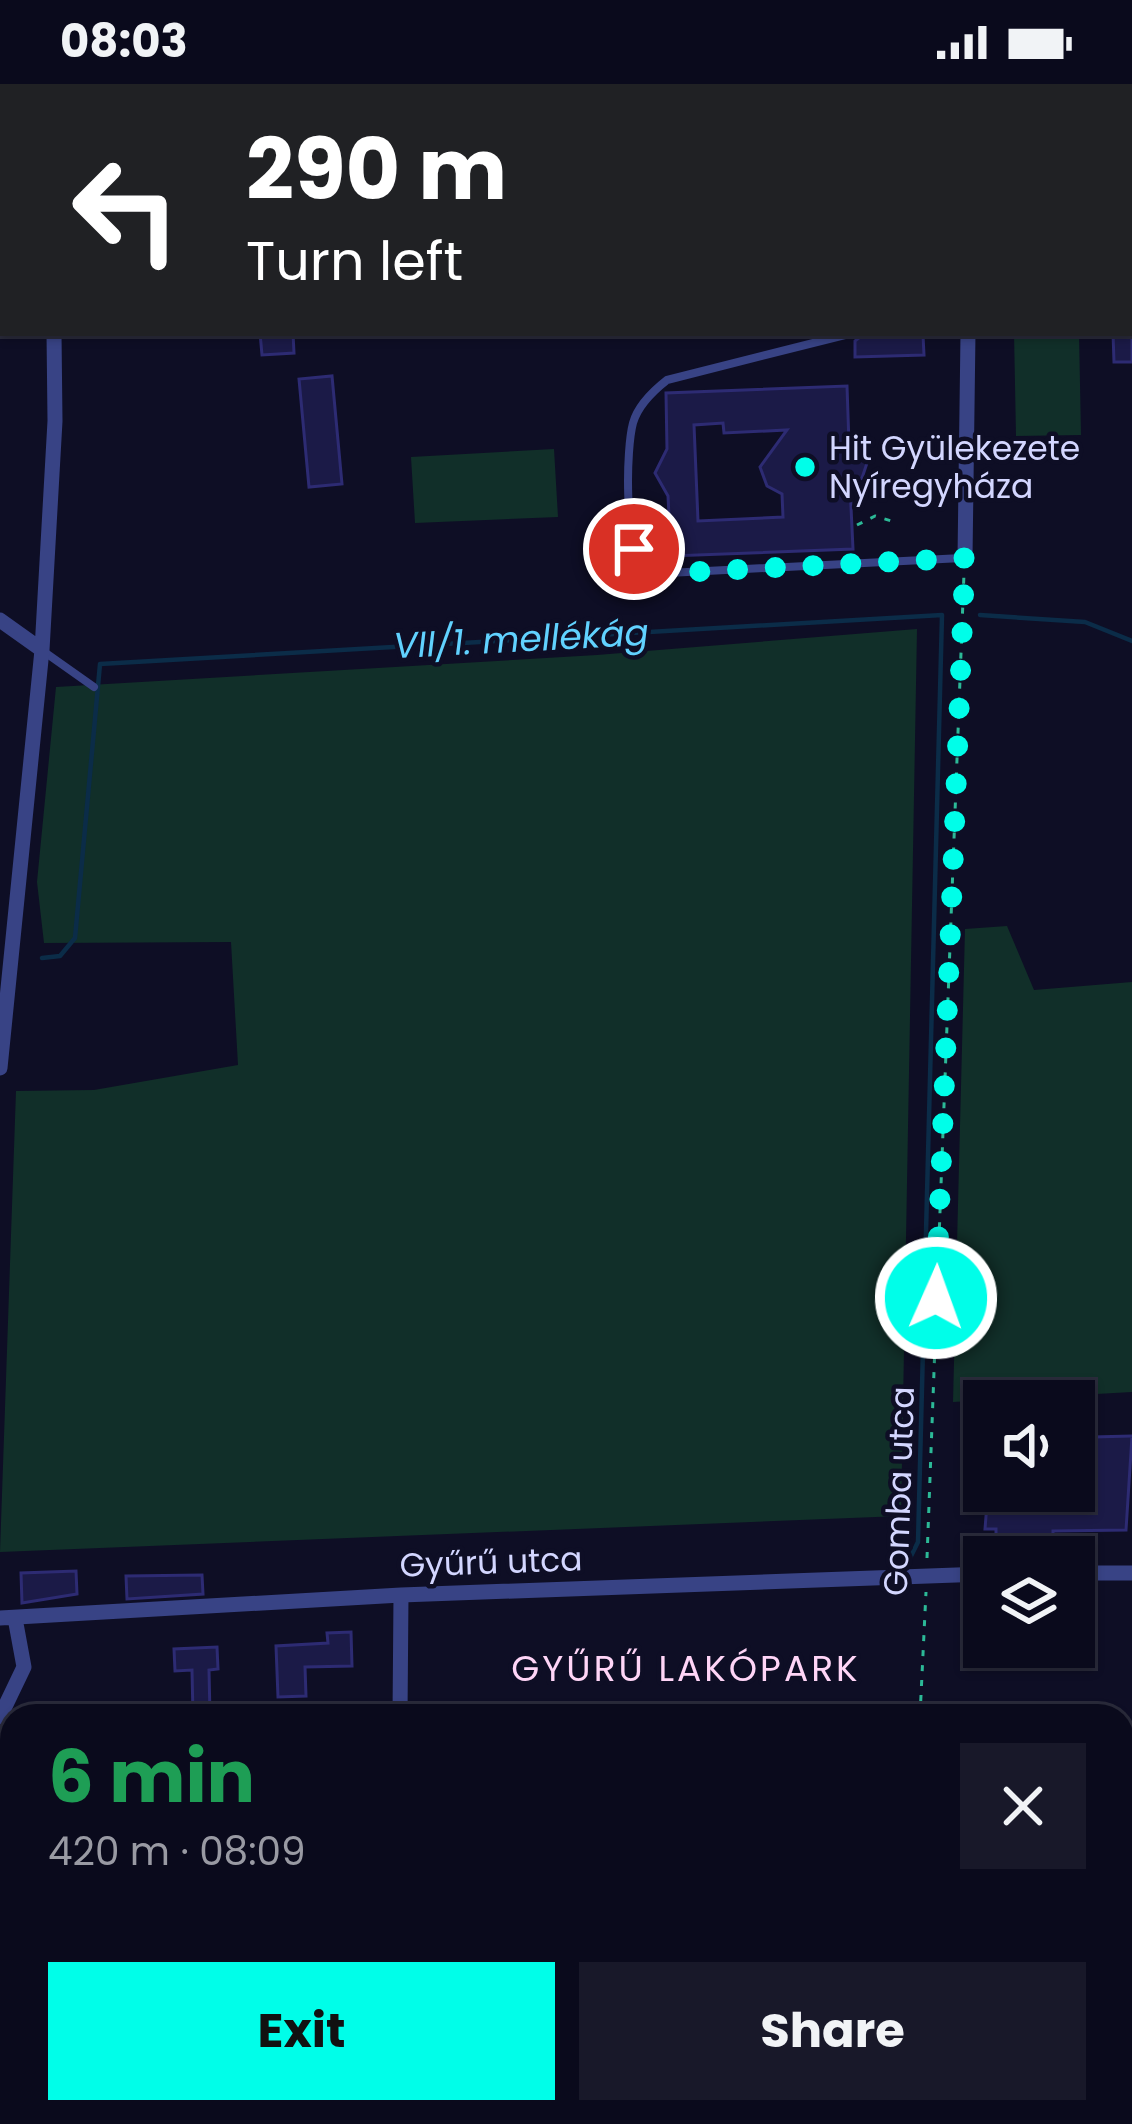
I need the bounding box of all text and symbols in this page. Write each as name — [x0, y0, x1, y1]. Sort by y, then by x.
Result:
text: 08:03 — [60, 10, 188, 73]
text: 290 m — [246, 111, 507, 228]
icon: left — [48, 132, 204, 288]
text: Turn left — [246, 223, 463, 299]
place label: Hit Gyülekezete Nyíregyháza — [829, 425, 1080, 510]
marker: Hit Gyülekezete Nyíregyháza — [792, 454, 818, 480]
pin — [583, 498, 685, 600]
icon: arrive — [601, 516, 667, 582]
water label: VII/1. mellékág — [392, 607, 650, 671]
position arrow — [873, 1235, 999, 1361]
map controls — [963, 1380, 1095, 1668]
button: sound — [963, 1380, 1095, 1512]
street label: Gomba utca — [872, 1385, 926, 1597]
street label: Gyűrű utca — [399, 1535, 583, 1589]
button: layers — [963, 1536, 1095, 1668]
district label: GYŰRŰ LAKÓPARK — [511, 1643, 861, 1694]
text: 6 min — [48, 1726, 255, 1827]
button: close — [960, 1743, 1086, 1869]
text: 420 m · 08:09 — [48, 1824, 306, 1879]
button: Exit — [48, 1962, 555, 2100]
button: Share — [579, 1962, 1086, 2100]

